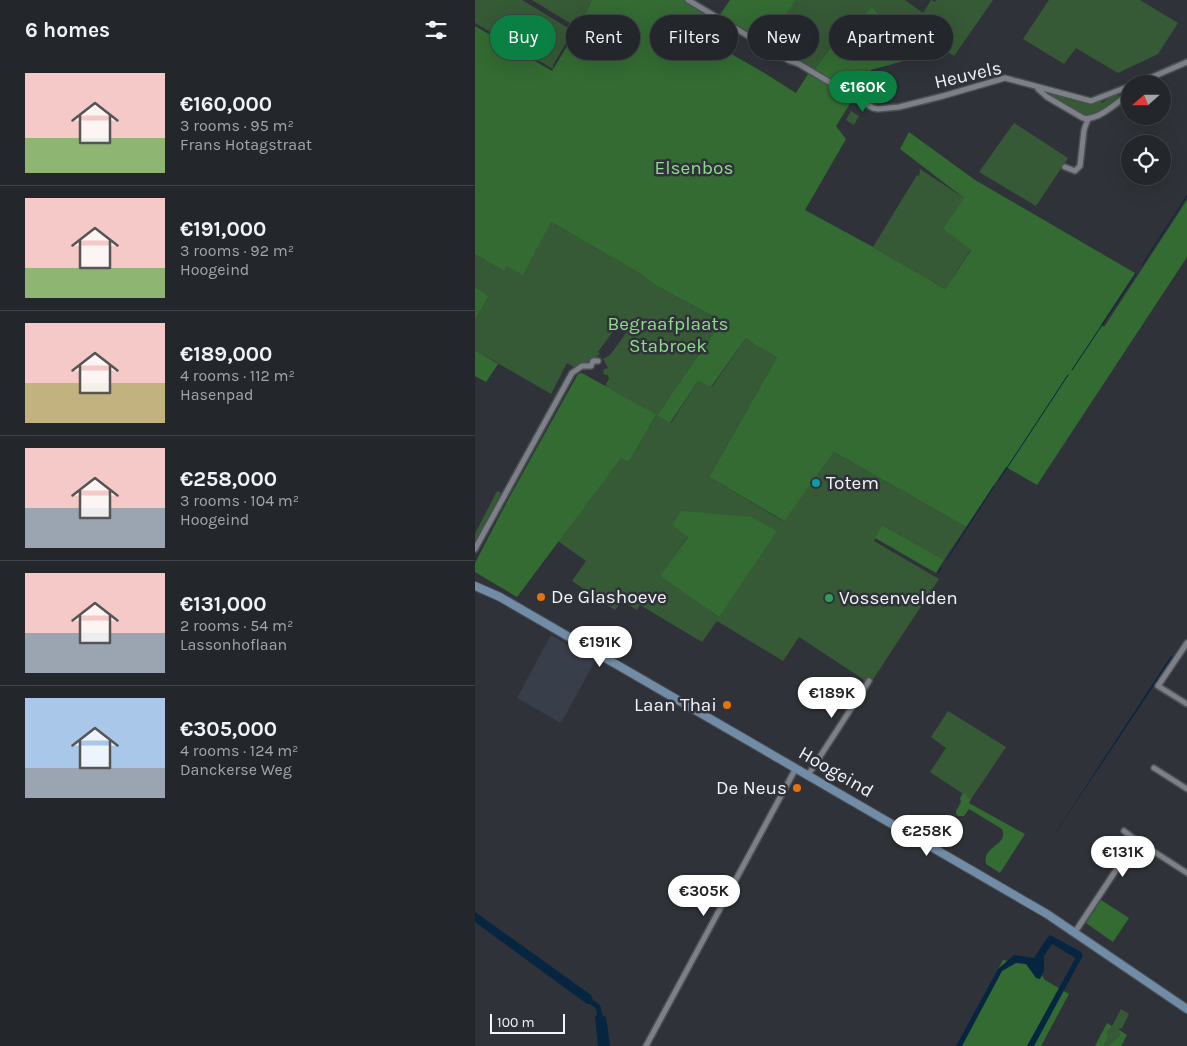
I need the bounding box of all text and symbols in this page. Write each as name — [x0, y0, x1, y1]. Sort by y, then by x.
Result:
chip: Buy — [490, 15, 556, 60]
chip: Rent — [566, 15, 640, 60]
chip: Filters — [650, 15, 738, 60]
chip: New — [748, 15, 819, 60]
chip: Apartment — [829, 15, 953, 60]
icon: filters — [422, 16, 450, 44]
text: 6 homes — [25, 18, 110, 42]
street label: Heuvels — [932, 57, 1004, 93]
pin: €160K — [828, 70, 898, 113]
north arrow — [1121, 75, 1171, 125]
map controls — [1121, 75, 1171, 185]
text: €160K — [840, 77, 886, 96]
text: €160,000 — [180, 92, 272, 116]
icon: home — [65, 93, 125, 153]
text: 3 rooms · 95 m² — [180, 116, 294, 135]
text: Frans Hotagstraat — [180, 135, 312, 154]
button: locate — [1121, 135, 1171, 185]
park label: Elsenbos — [655, 157, 733, 179]
text: €191,000 — [180, 217, 266, 241]
icon: home — [65, 218, 125, 278]
text: 3 rooms · 92 m² — [180, 241, 294, 260]
text: Hoogeind — [180, 260, 249, 279]
park label: Begraafplaats Stabroek — [607, 313, 729, 357]
text: €189,000 — [180, 342, 272, 366]
icon: home — [65, 343, 125, 403]
text: 4 rooms · 112 m² — [180, 366, 295, 385]
text: Hasenpad — [180, 385, 253, 404]
text: €258,000 — [180, 467, 277, 491]
icon: home — [65, 468, 125, 528]
place label: Totem — [826, 472, 879, 494]
marker: Totem — [810, 477, 822, 489]
text: 3 rooms · 104 m² — [180, 491, 299, 510]
text: Hoogeind — [180, 510, 249, 529]
place label: De Glashoeve — [551, 586, 667, 608]
place label: Vossenvelden — [839, 587, 958, 609]
marker: De Glashoeve — [535, 591, 547, 603]
text: €131,000 — [180, 592, 267, 616]
marker: Vossenvelden — [823, 592, 835, 604]
icon: home — [65, 593, 125, 653]
text: 2 rooms · 54 m² — [180, 616, 293, 635]
pin: €191K — [565, 626, 635, 668]
text: €191K — [579, 632, 621, 651]
text: Lassonhoflaan — [180, 635, 287, 654]
pin: €189K — [797, 676, 867, 719]
text: €189K — [809, 683, 855, 702]
place label: Laan Thai — [634, 694, 717, 716]
marker: Laan Thai — [721, 699, 733, 711]
text: €305,000 — [180, 717, 277, 741]
icon: home — [65, 718, 125, 778]
text: 4 rooms · 124 m² — [180, 741, 299, 760]
street label: Hoogeind — [795, 742, 877, 802]
text: Danckerse Weg — [180, 760, 292, 779]
place label: De Neus — [716, 777, 787, 799]
marker: De Neus — [791, 782, 803, 794]
pin: €258K — [892, 814, 962, 857]
text: €258K — [902, 821, 952, 840]
pin: €131K — [1088, 836, 1158, 878]
text: €131K — [1102, 842, 1144, 861]
pin: €305K — [669, 874, 739, 917]
text: €305K — [679, 881, 729, 900]
scale bar — [490, 1011, 565, 1034]
text: 100 m — [497, 1014, 535, 1031]

